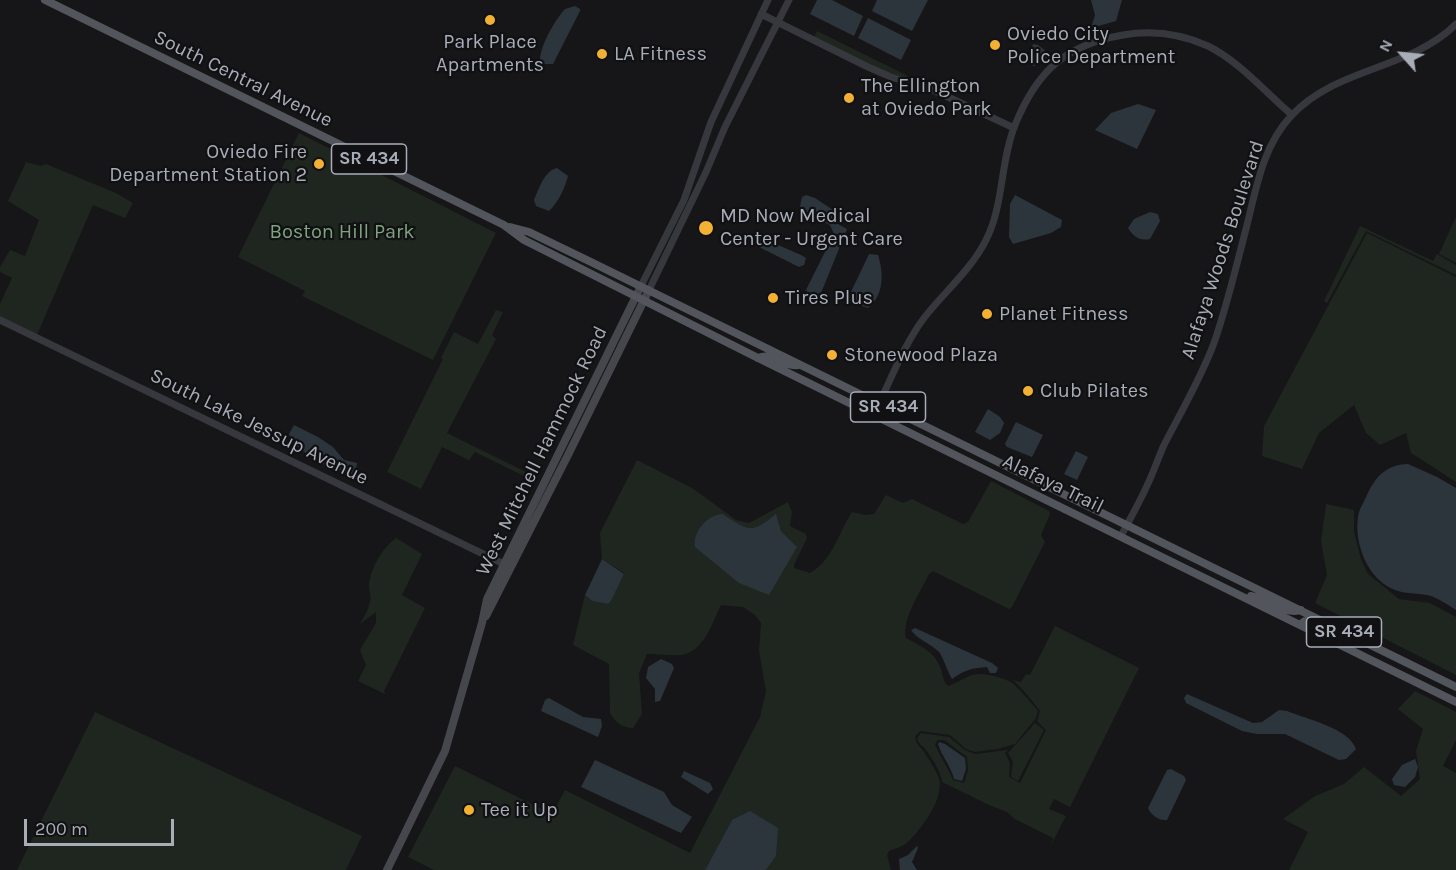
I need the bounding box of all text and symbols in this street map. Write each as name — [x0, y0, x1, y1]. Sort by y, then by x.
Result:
marker: Park Place Apartments — [483, 13, 497, 27]
place label: Oviedo City Police Department — [1007, 22, 1175, 69]
north arrow — [1372, 24, 1432, 84]
street label: South Central Avenue — [150, 25, 336, 133]
place label: Park Place Apartments — [436, 30, 544, 77]
text: N — [1374, 36, 1397, 55]
marker: Oviedo City Police Department — [988, 38, 1002, 52]
place label: LA Fitness — [614, 42, 707, 66]
marker: LA Fitness — [595, 47, 609, 61]
place label: The Ellington at Oviedo Park — [861, 74, 992, 121]
marker: The Ellington at Oviedo Park — [842, 91, 856, 105]
street label: Alafaya Woods Boulevard — [1176, 138, 1270, 362]
place label: Oviedo Fire Department Station 2 — [109, 140, 307, 187]
road number: SR 434 — [332, 144, 406, 174]
marker: Oviedo Fire Department Station 2 — [312, 157, 326, 171]
place label: MD Now Medical Center - Urgent Care — [720, 204, 903, 251]
marker: MD Now Medical Center - Urgent Care — [697, 219, 715, 237]
park label: Boston Hill Park — [270, 220, 414, 244]
place label: Tires Plus — [785, 286, 873, 310]
marker: Tires Plus — [766, 291, 780, 305]
place label: Planet Fitness — [999, 302, 1129, 326]
marker: Planet Fitness — [980, 307, 994, 321]
street label: West Mitchell Hammock Road — [471, 322, 613, 580]
place label: Stonewood Plaza — [844, 343, 998, 367]
marker: Stonewood Plaza — [825, 348, 839, 362]
street label: South Lake Jessup Avenue — [146, 364, 372, 490]
place label: Club Pilates — [1040, 379, 1149, 403]
marker: Club Pilates — [1021, 384, 1035, 398]
road number: SR 434 — [850, 392, 926, 422]
street label: Alafaya Trail — [999, 449, 1107, 519]
road number: SR 434 — [1306, 617, 1382, 647]
place label: Tee it Up — [481, 798, 558, 822]
marker: Tee it Up — [462, 803, 476, 817]
scale bar — [27, 807, 177, 845]
text: 200 m — [35, 818, 88, 840]

